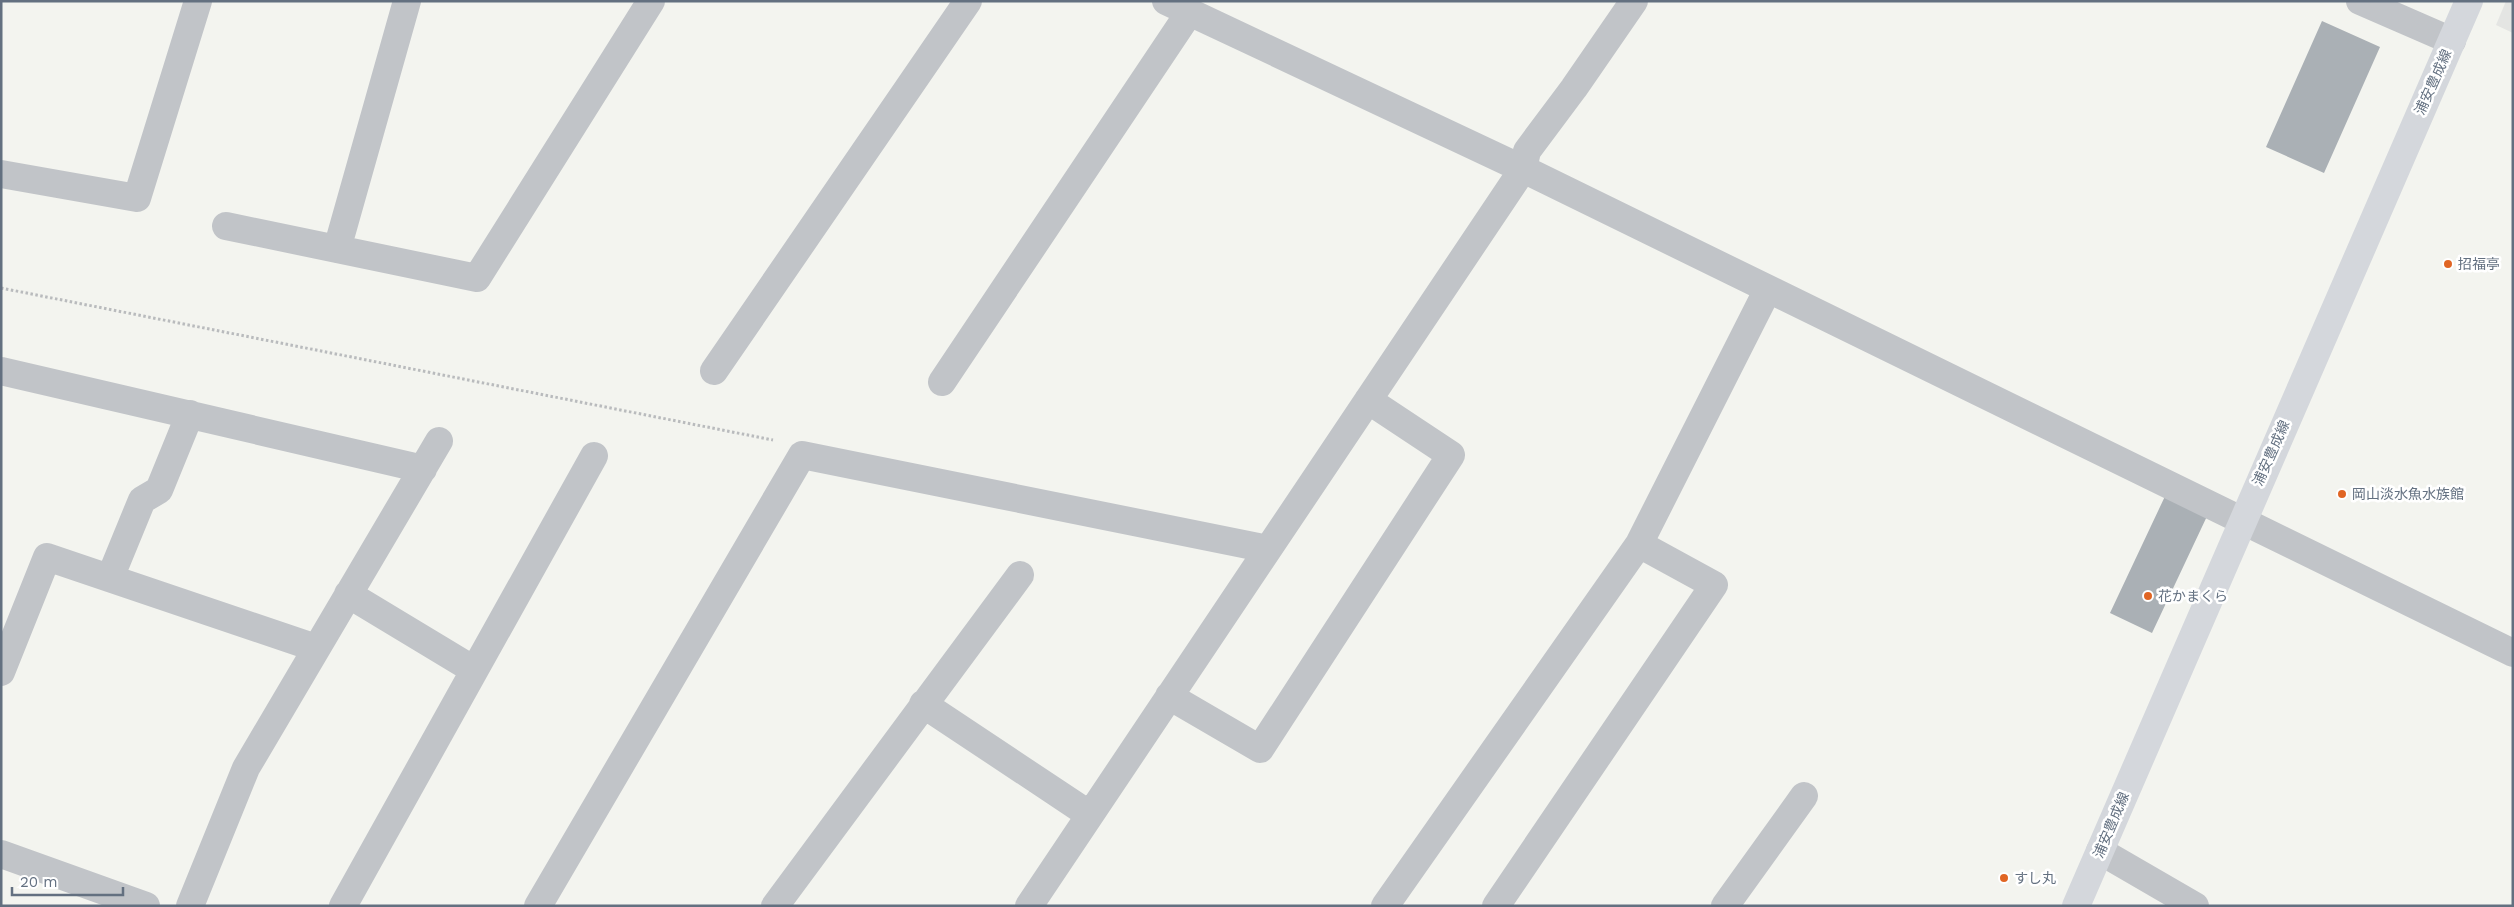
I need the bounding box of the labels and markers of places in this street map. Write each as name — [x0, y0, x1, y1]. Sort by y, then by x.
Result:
place label: 招福亭 — [2458, 256, 2500, 272]
marker: 招福亭 — [2442, 258, 2454, 270]
place label: 岡山淡水魚水族館 — [2352, 486, 2464, 502]
marker: 岡山淡水魚水族館 — [2336, 488, 2348, 500]
place label: 花かまくら — [2158, 588, 2228, 604]
marker: 花かまくら — [2142, 590, 2154, 602]
place label: すし丸 — [2014, 870, 2056, 886]
marker: すし丸 — [1998, 872, 2010, 884]

